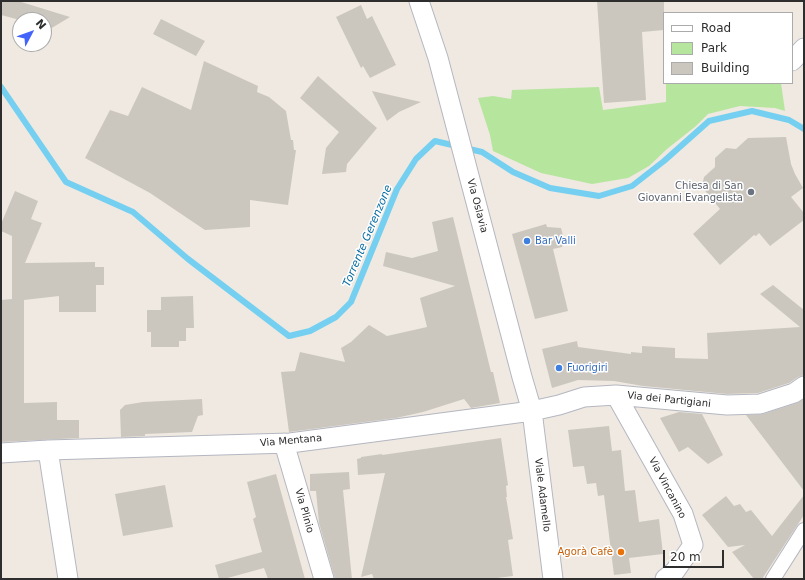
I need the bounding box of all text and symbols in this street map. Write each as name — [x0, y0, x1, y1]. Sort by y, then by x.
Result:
north arrow — [12, 12, 52, 52]
legend — [663, 12, 793, 84]
text: N — [33, 17, 49, 32]
text: Road — [701, 21, 731, 35]
text: Park — [701, 41, 727, 55]
text: Building — [701, 61, 750, 75]
street label: Via Oslavia — [464, 178, 490, 234]
place label: Chiesa di San Giovanni Evangelista — [638, 180, 743, 204]
water label: Torrente Gerenzone — [341, 183, 395, 289]
marker: Chiesa di San Giovanni Evangelista — [746, 187, 756, 197]
place label: Bar Valli — [535, 235, 576, 247]
marker: Bar Valli — [522, 236, 532, 246]
place label: Fuorigiri — [567, 362, 608, 374]
marker: Fuorigiri — [554, 363, 564, 373]
street label: Via dei Partigiani — [627, 390, 711, 410]
street label: Via Mentana — [259, 432, 323, 450]
street label: Via Vincanino — [646, 455, 688, 521]
street label: Viale Adamello — [532, 457, 552, 533]
street label: Via Plinio — [292, 487, 316, 535]
scale bar — [665, 542, 726, 568]
place label: Agorà Cafè — [557, 546, 613, 558]
marker: Agorà Cafè — [616, 547, 626, 557]
text: 20 m — [670, 550, 701, 564]

